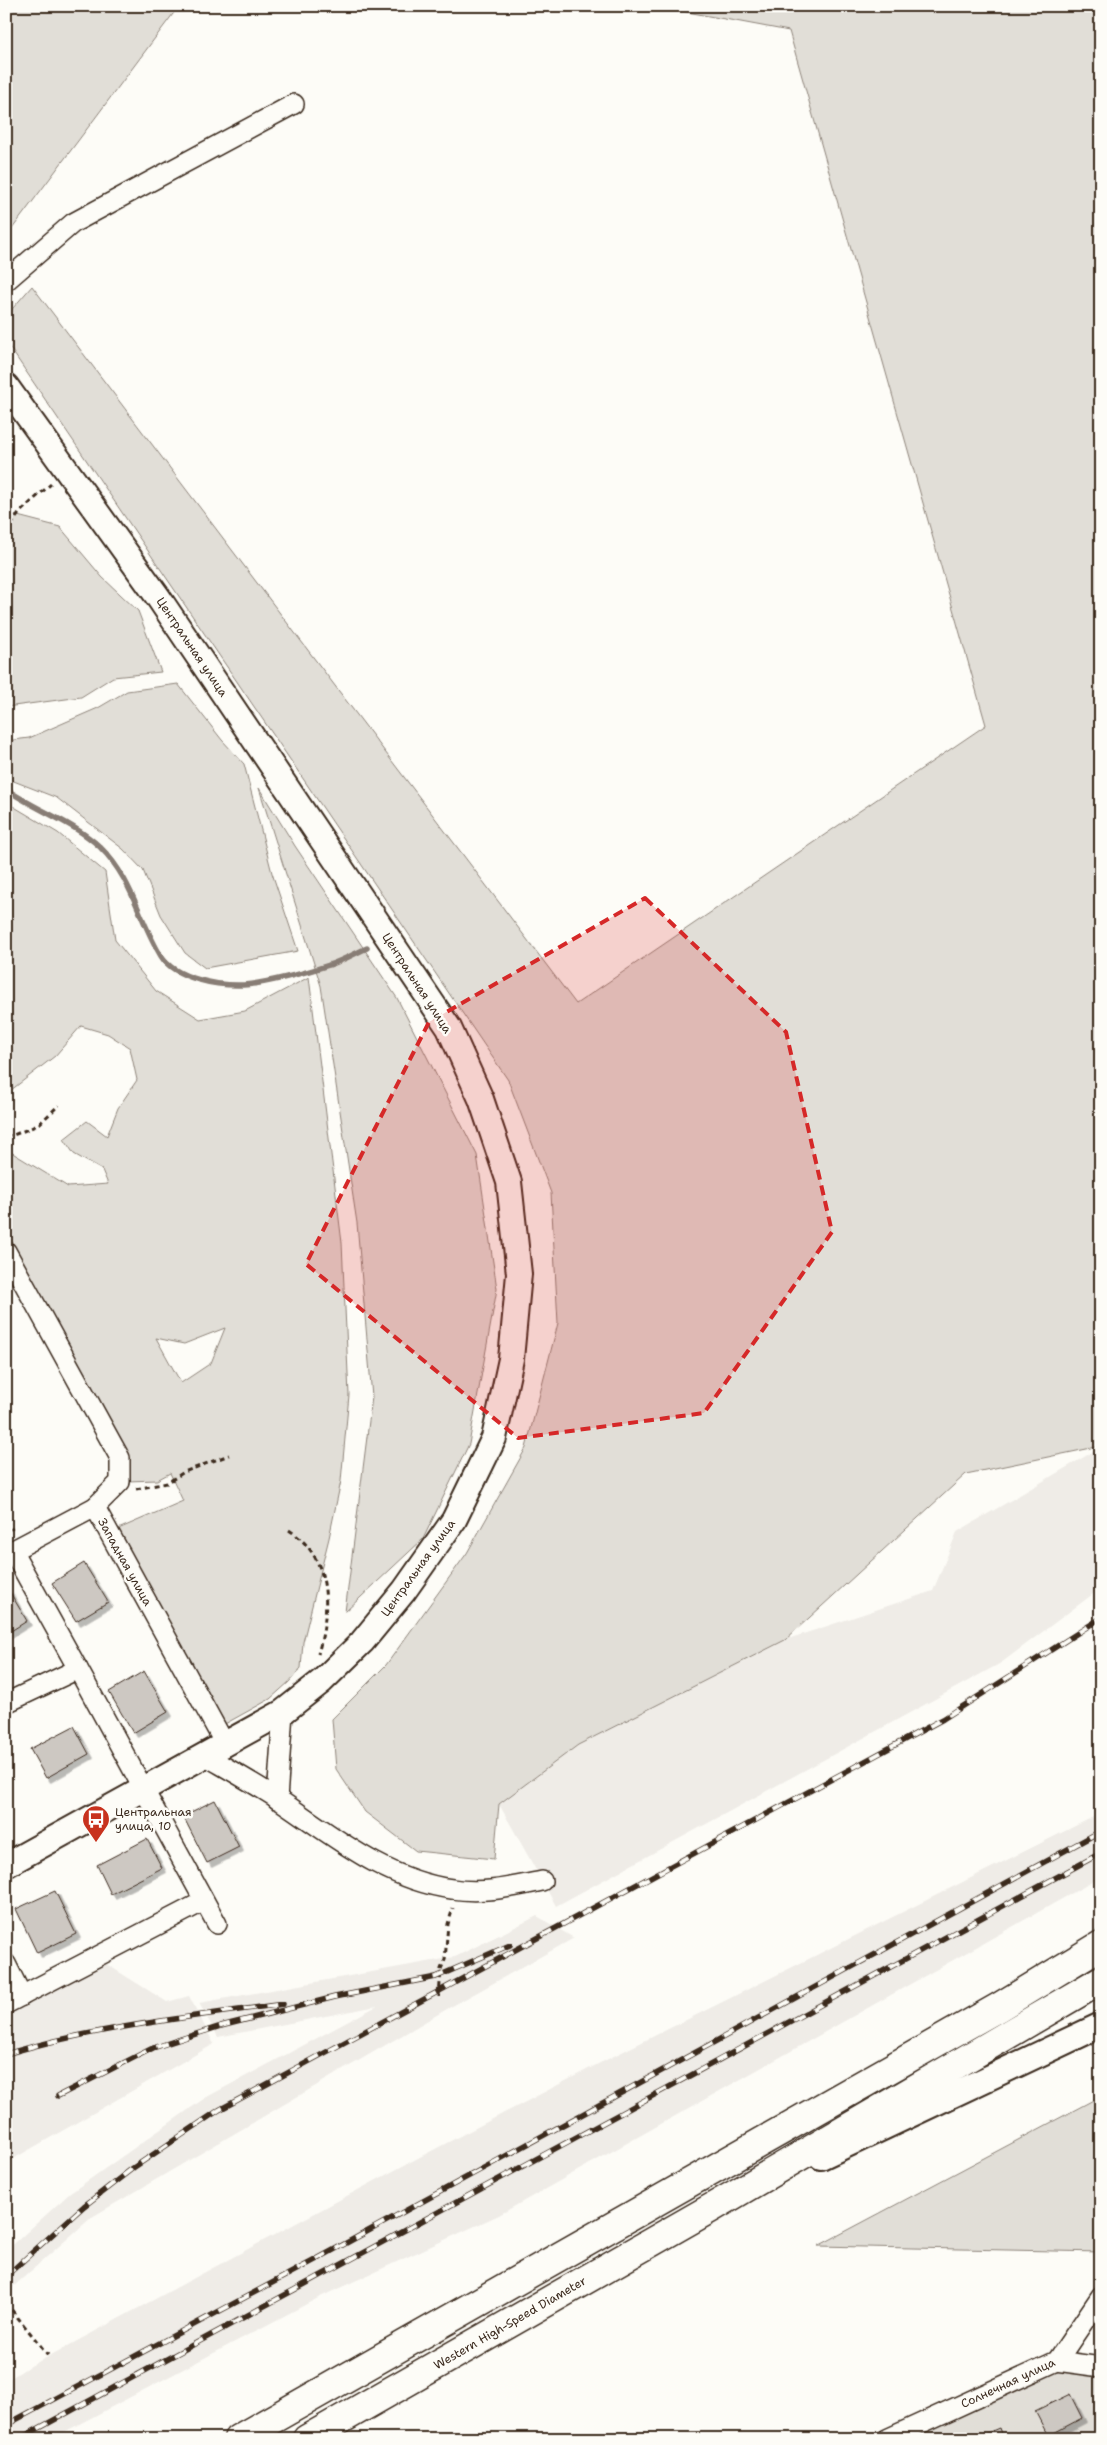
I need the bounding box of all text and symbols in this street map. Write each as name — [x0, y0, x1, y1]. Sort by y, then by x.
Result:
street label: Центральная улица — [153, 594, 232, 700]
street label: Центральная улица — [378, 930, 456, 1037]
street label: Западная улица — [94, 1515, 156, 1609]
street label: Центральная улица — [377, 1516, 459, 1620]
bus stop icon: Центральная улица, 10 — [81, 1804, 111, 1843]
place label: Центральная улица, 10 — [115, 1804, 191, 1834]
street label: Western High-Speed Diameter — [431, 2273, 589, 2373]
street label: Солнечная улица — [958, 2354, 1058, 2412]

